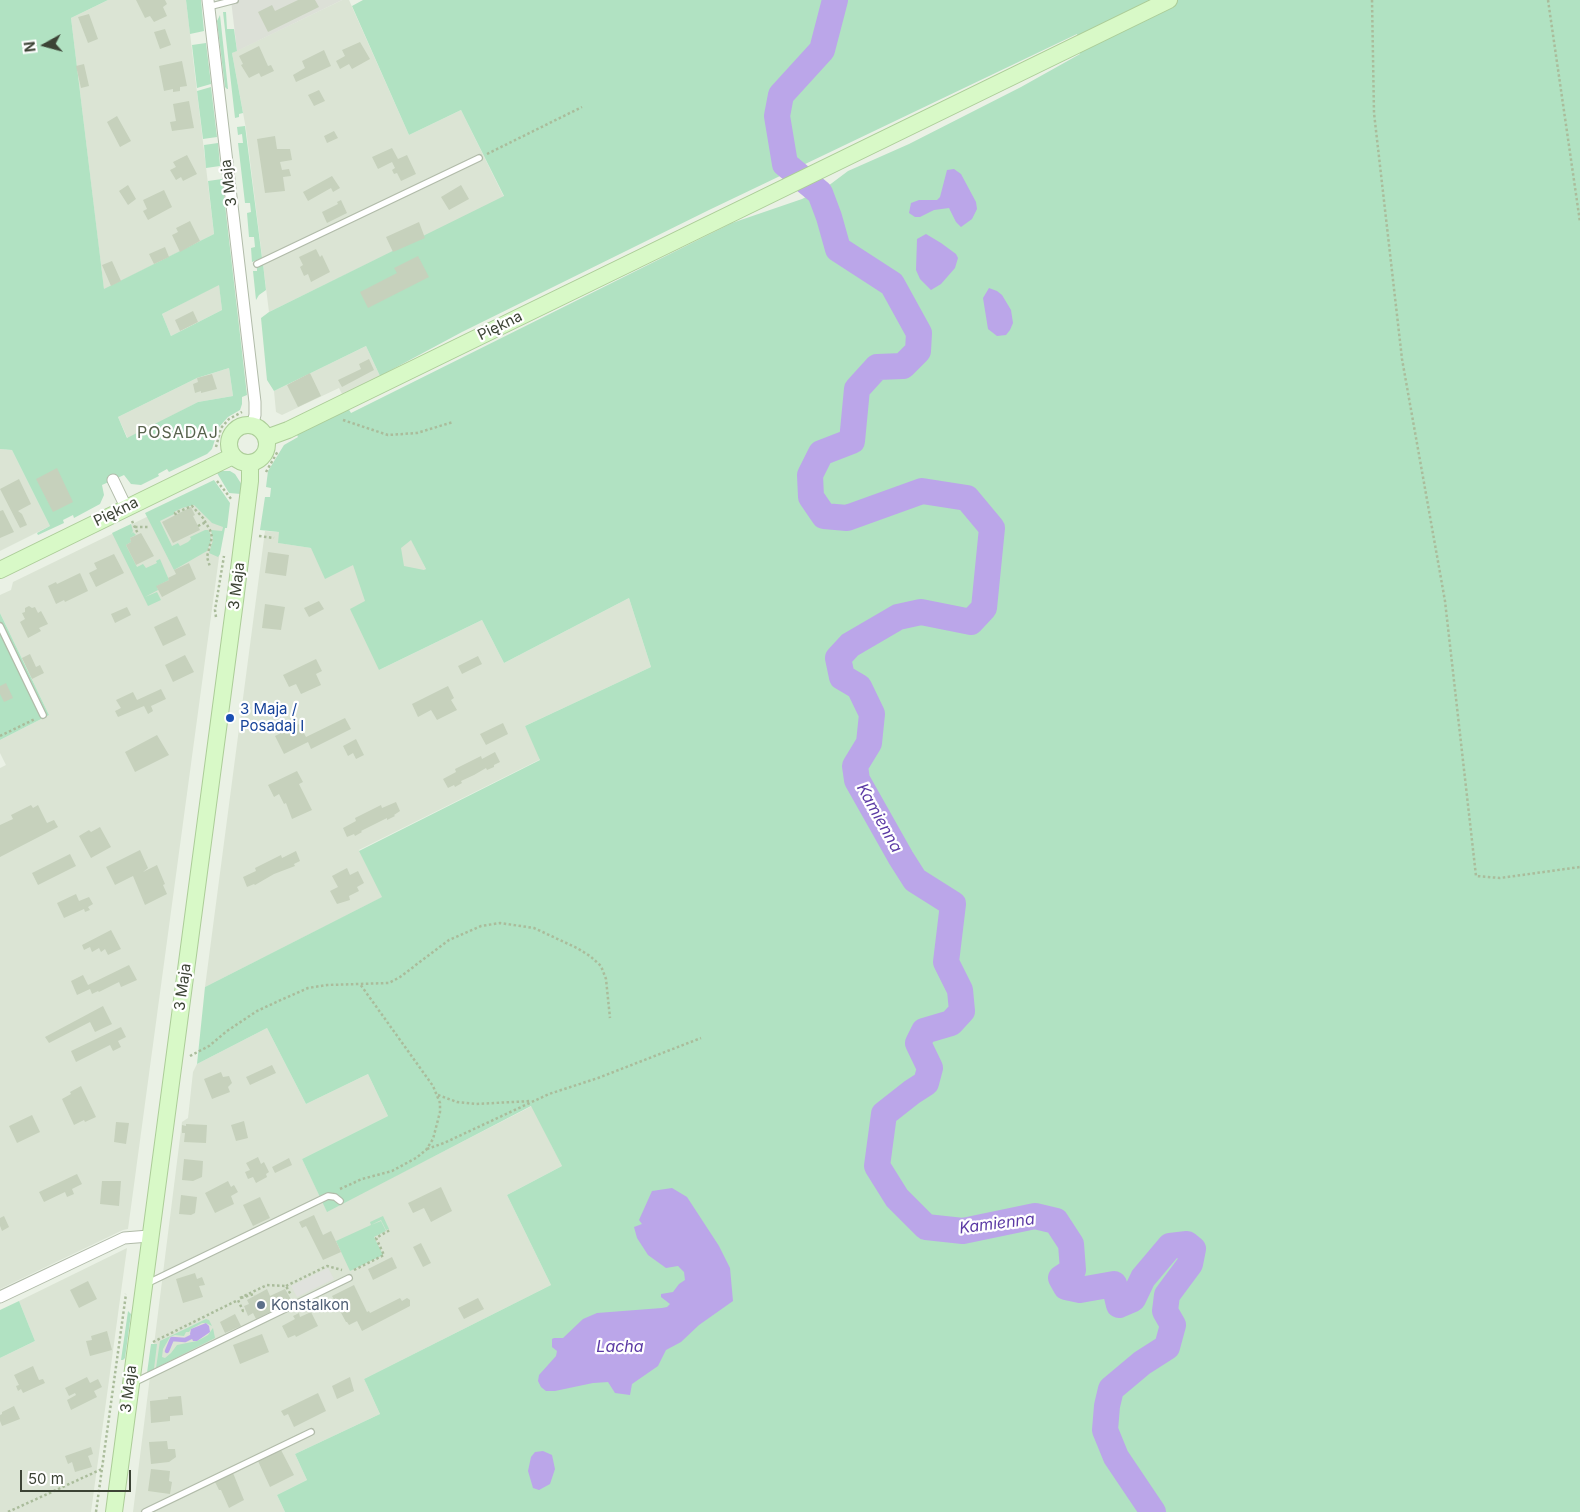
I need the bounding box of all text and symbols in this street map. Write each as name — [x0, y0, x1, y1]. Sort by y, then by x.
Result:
north arrow — [20, 20, 70, 70]
text: N — [21, 41, 39, 53]
street label: 3 Maja — [217, 158, 241, 208]
street label: Piękna — [475, 308, 525, 344]
district label: POSADAJ — [136, 423, 220, 443]
street label: Piękna — [91, 494, 141, 530]
street label: 3 Maja — [225, 561, 249, 611]
place label: 3 Maja / Posadaj I — [240, 700, 304, 735]
marker: 3 Maja / Posadaj I — [224, 712, 236, 724]
water label: Kamienna — [852, 780, 906, 856]
street label: 3 Maja — [171, 962, 195, 1012]
water label: Kamienna — [958, 1210, 1036, 1238]
place label: Konstalkon — [271, 1296, 349, 1314]
marker: Konstalkon — [255, 1299, 267, 1311]
water label: Lacha — [596, 1337, 644, 1357]
street label: 3 Maja — [117, 1364, 141, 1414]
scale bar — [22, 1460, 134, 1492]
text: 50 m — [28, 1469, 64, 1488]

